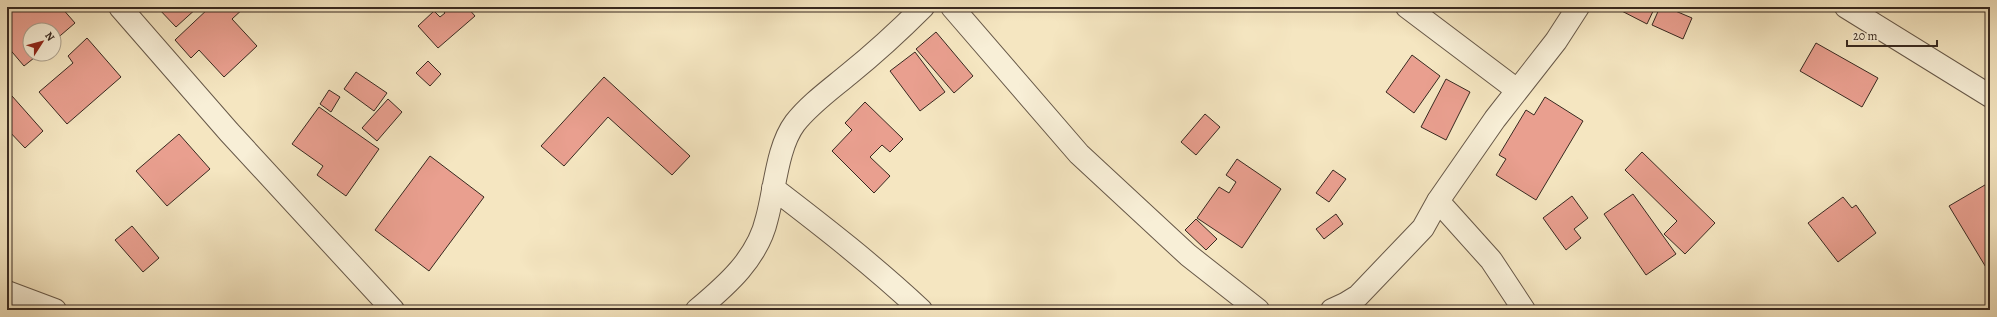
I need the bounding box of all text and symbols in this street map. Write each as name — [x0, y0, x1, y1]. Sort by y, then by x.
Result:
north arrow — [22, 22, 62, 62]
scale bar — [1847, 22, 1937, 48]
text: 20 m — [1853, 28, 1877, 44]
text: N — [41, 29, 58, 44]

